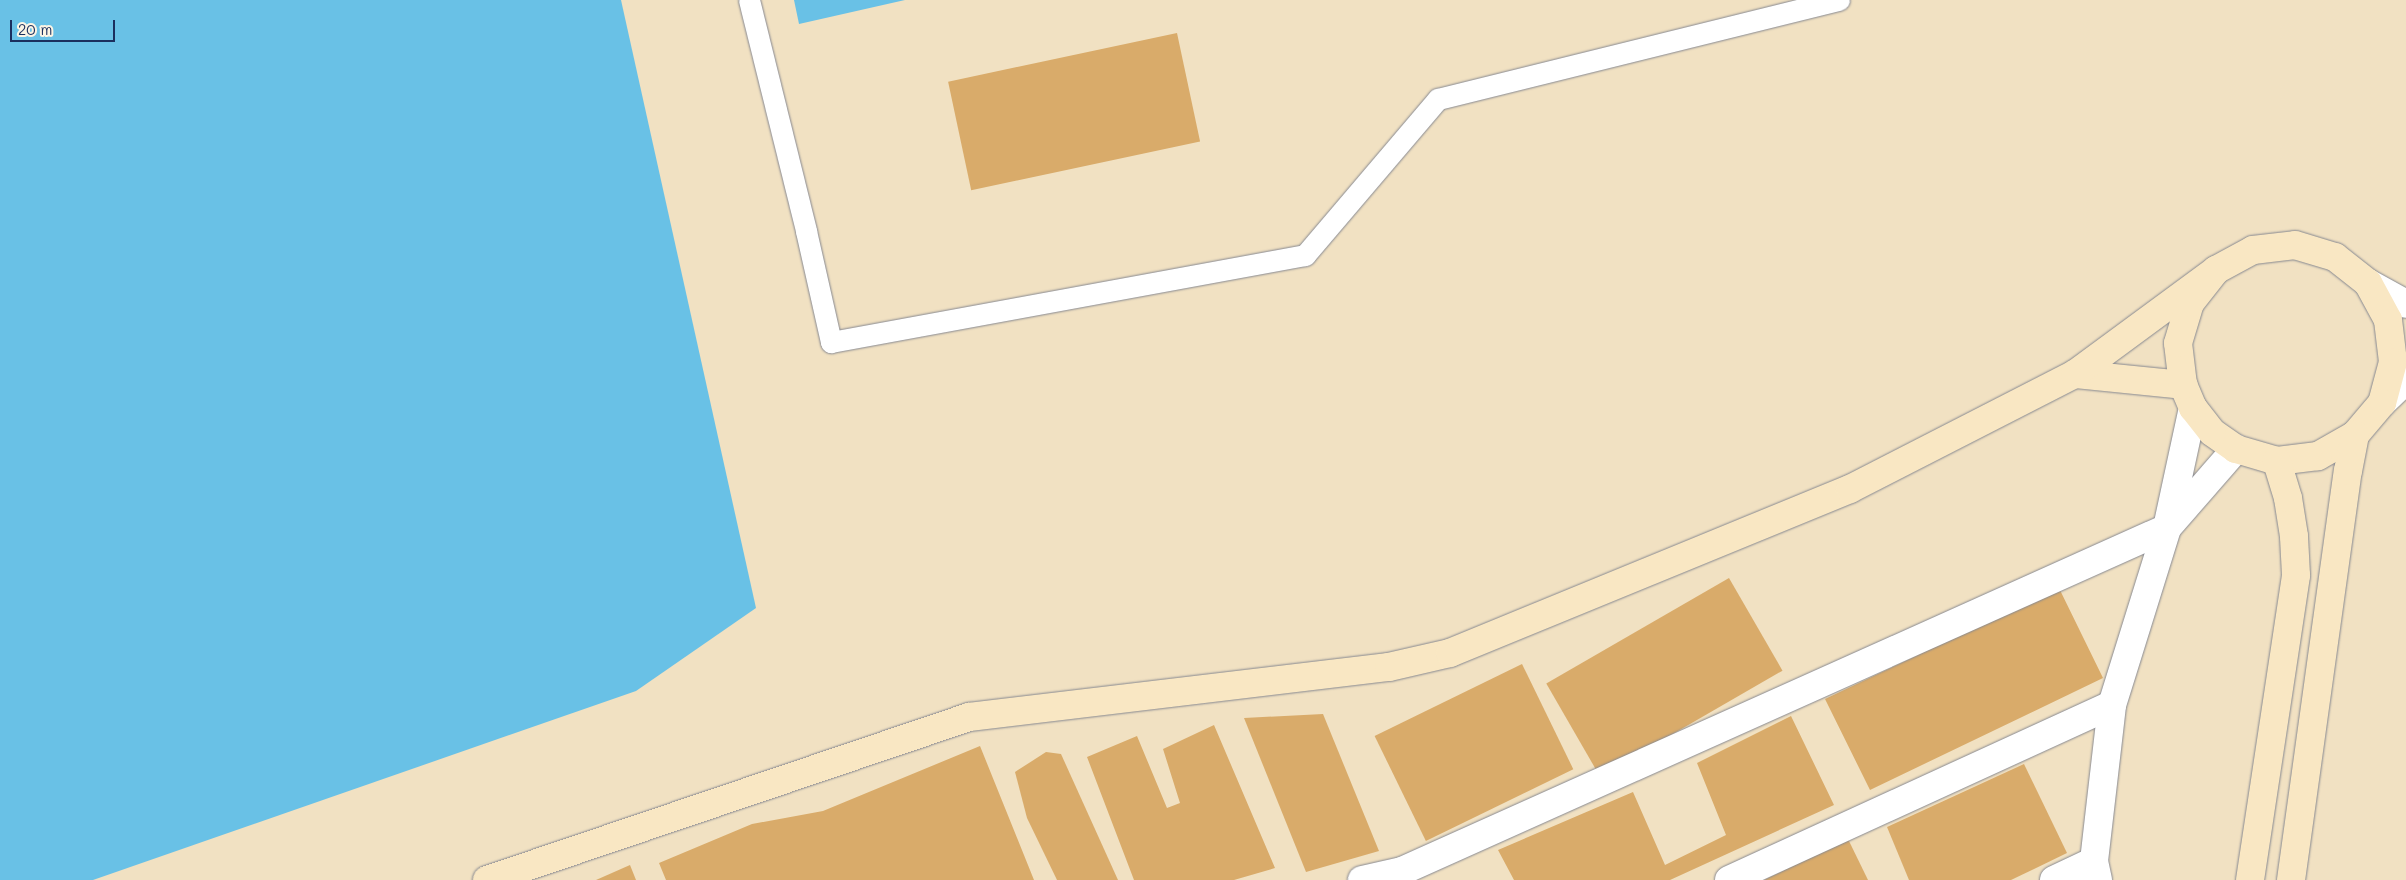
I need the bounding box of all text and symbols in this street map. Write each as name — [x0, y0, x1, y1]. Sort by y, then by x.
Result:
scale bar — [12, 10, 118, 42]
text: 20 m — [18, 19, 52, 39]

